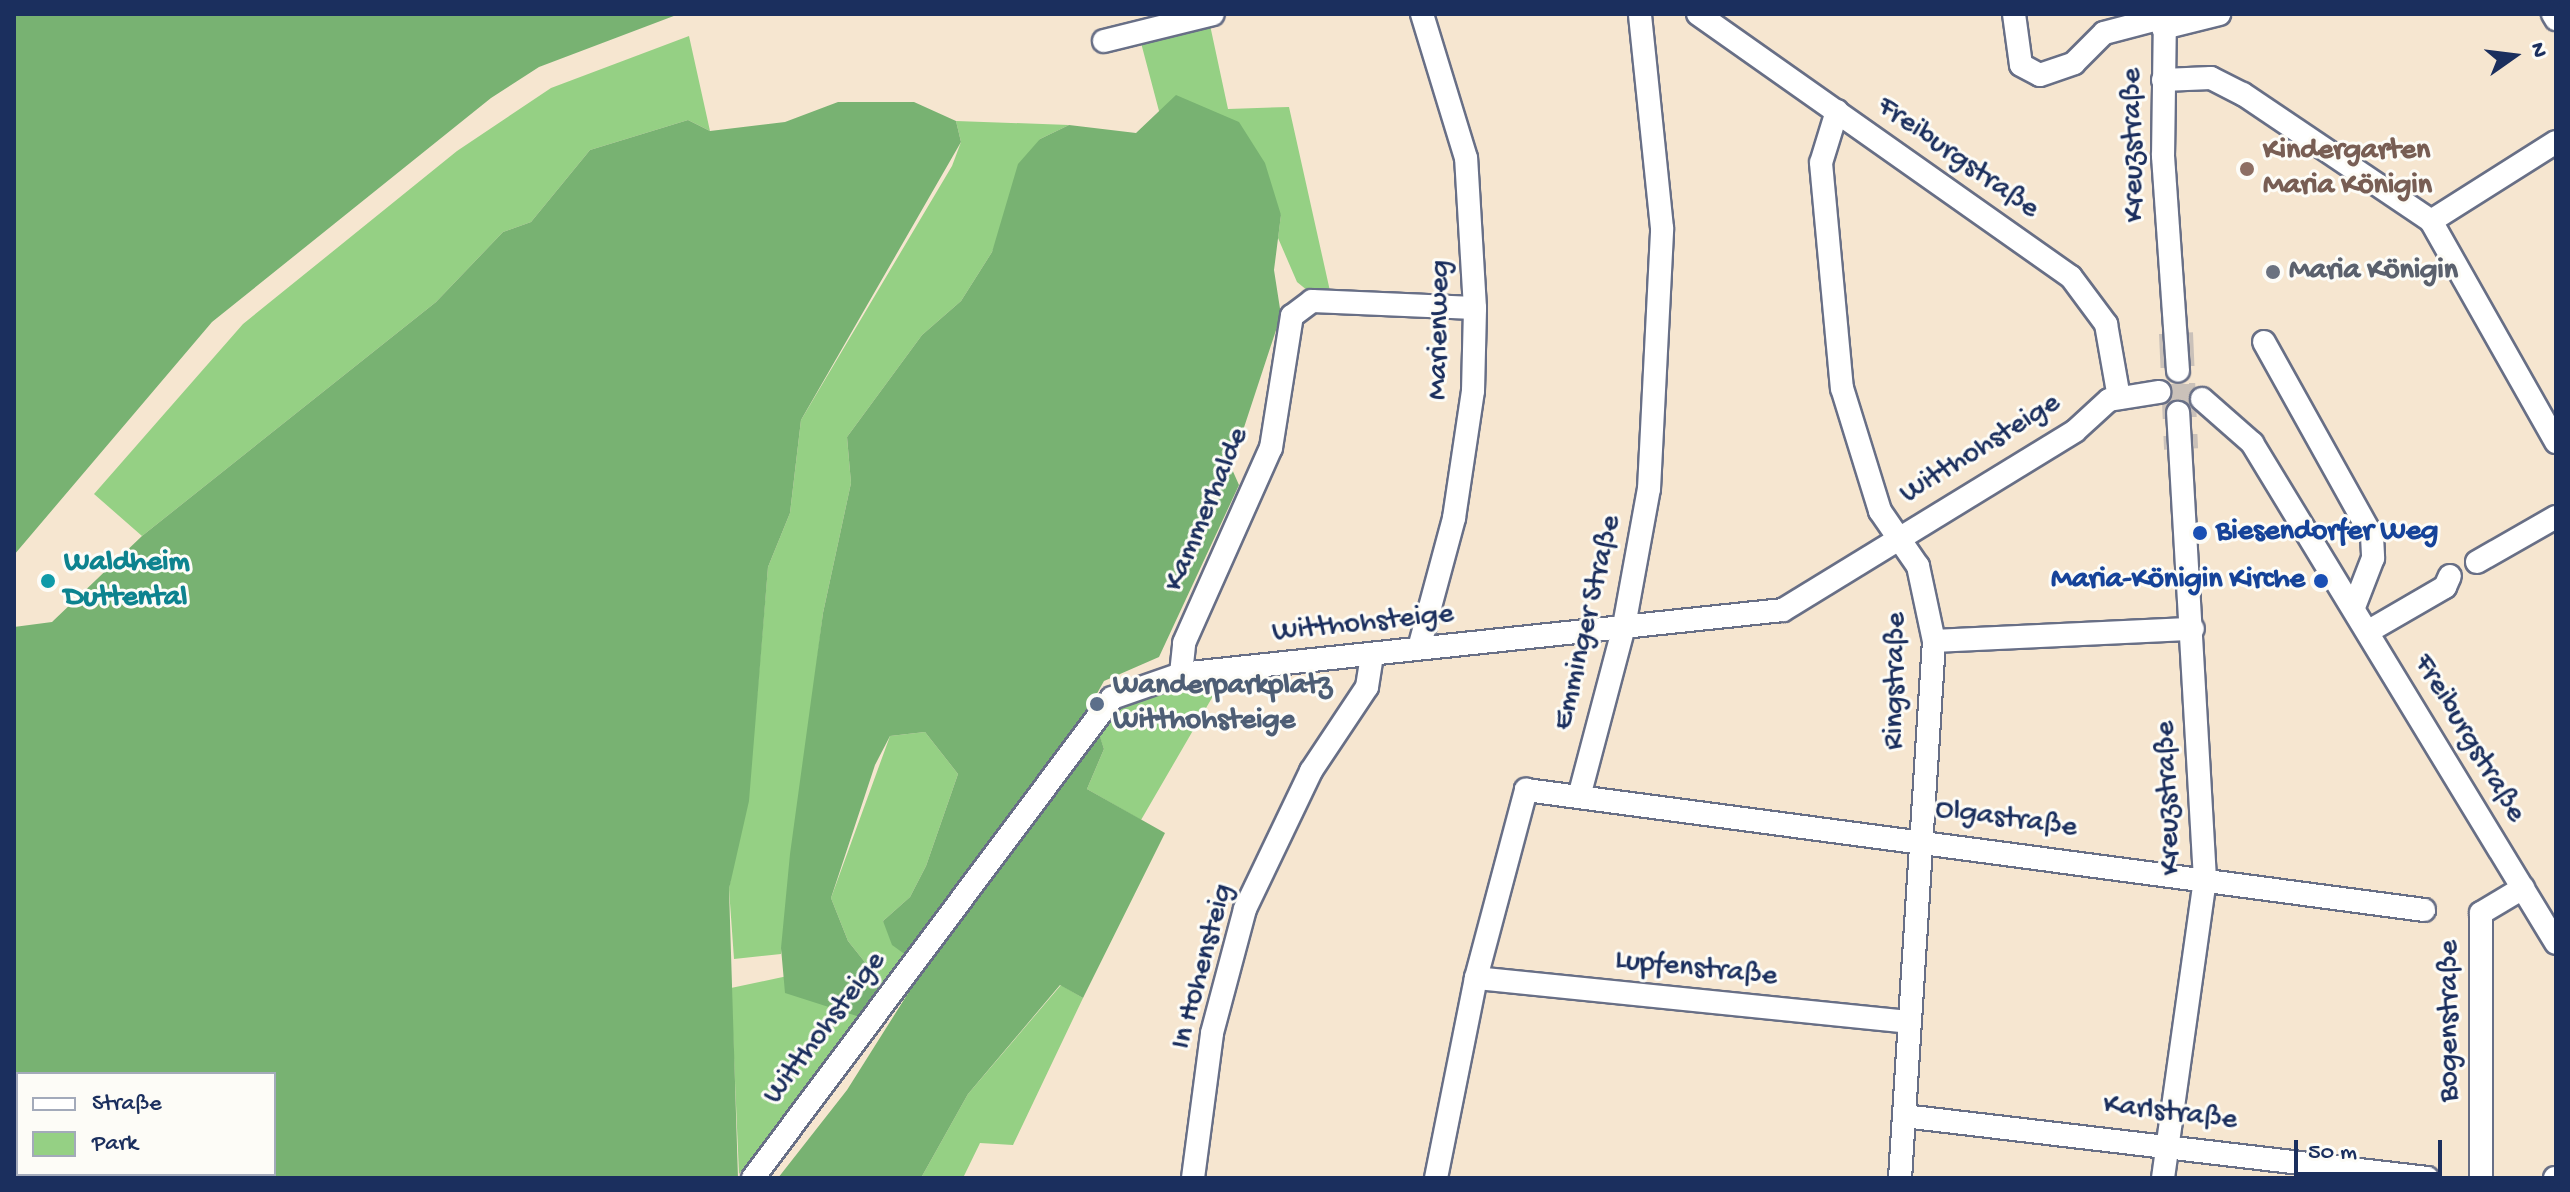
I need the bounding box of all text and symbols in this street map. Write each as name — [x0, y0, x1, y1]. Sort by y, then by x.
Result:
north arrow — [2474, 16, 2554, 96]
text: N — [2523, 40, 2552, 60]
street label: Kreuzstraße — [2116, 68, 2154, 222]
street label: Freiburgstraße — [1869, 90, 2045, 228]
place label: Kindergarten Maria Königin — [2263, 134, 2432, 204]
marker: Kindergarten Maria Königin — [2238, 160, 2256, 178]
place label: Maria Königin — [2289, 254, 2458, 290]
street label: Marienweg — [1422, 260, 1460, 400]
marker: Maria Königin — [2264, 263, 2282, 281]
street label: Witthohsteige — [1894, 386, 2068, 514]
street label: Kammerhalde — [1157, 423, 1259, 597]
street label: Emminger Straße — [1547, 512, 1631, 734]
place label: Biesendorfer Weg — [2216, 515, 2438, 551]
marker: Biesendorfer Weg — [2191, 524, 2209, 542]
place label: Waldheim Duttental — [64, 546, 190, 616]
place label: Maria-Königin Kirche — [2051, 563, 2305, 599]
marker: Waldheim Duttental — [39, 572, 57, 590]
marker: Maria-Königin Kirche — [2312, 572, 2330, 590]
street label: Witthohsteige — [1271, 598, 1455, 652]
street label: Ringstraße — [1878, 612, 1916, 750]
street label: Freiburgstraße — [2404, 648, 2532, 830]
place label: Wanderparkplatz Witthohsteige — [1113, 669, 1332, 740]
marker: Wanderparkplatz Witthohsteige — [1088, 695, 1106, 713]
street label: Kreuzstraße — [2149, 720, 2191, 876]
street label: Olgastraße — [1933, 792, 2079, 848]
street label: In Hohensteig — [1165, 881, 1243, 1053]
street label: Bogenstraße — [2433, 940, 2469, 1102]
street label: Lupfenstraße — [1613, 944, 1779, 996]
street label: Witthohsteige — [757, 945, 895, 1113]
legend — [16, 1072, 276, 1176]
street label: Karlstraße — [2101, 1088, 2239, 1140]
text: Straße — [92, 1090, 162, 1119]
scale bar — [2298, 1124, 2446, 1174]
text: Park — [92, 1130, 138, 1159]
text: 50 m — [2308, 1139, 2357, 1168]

